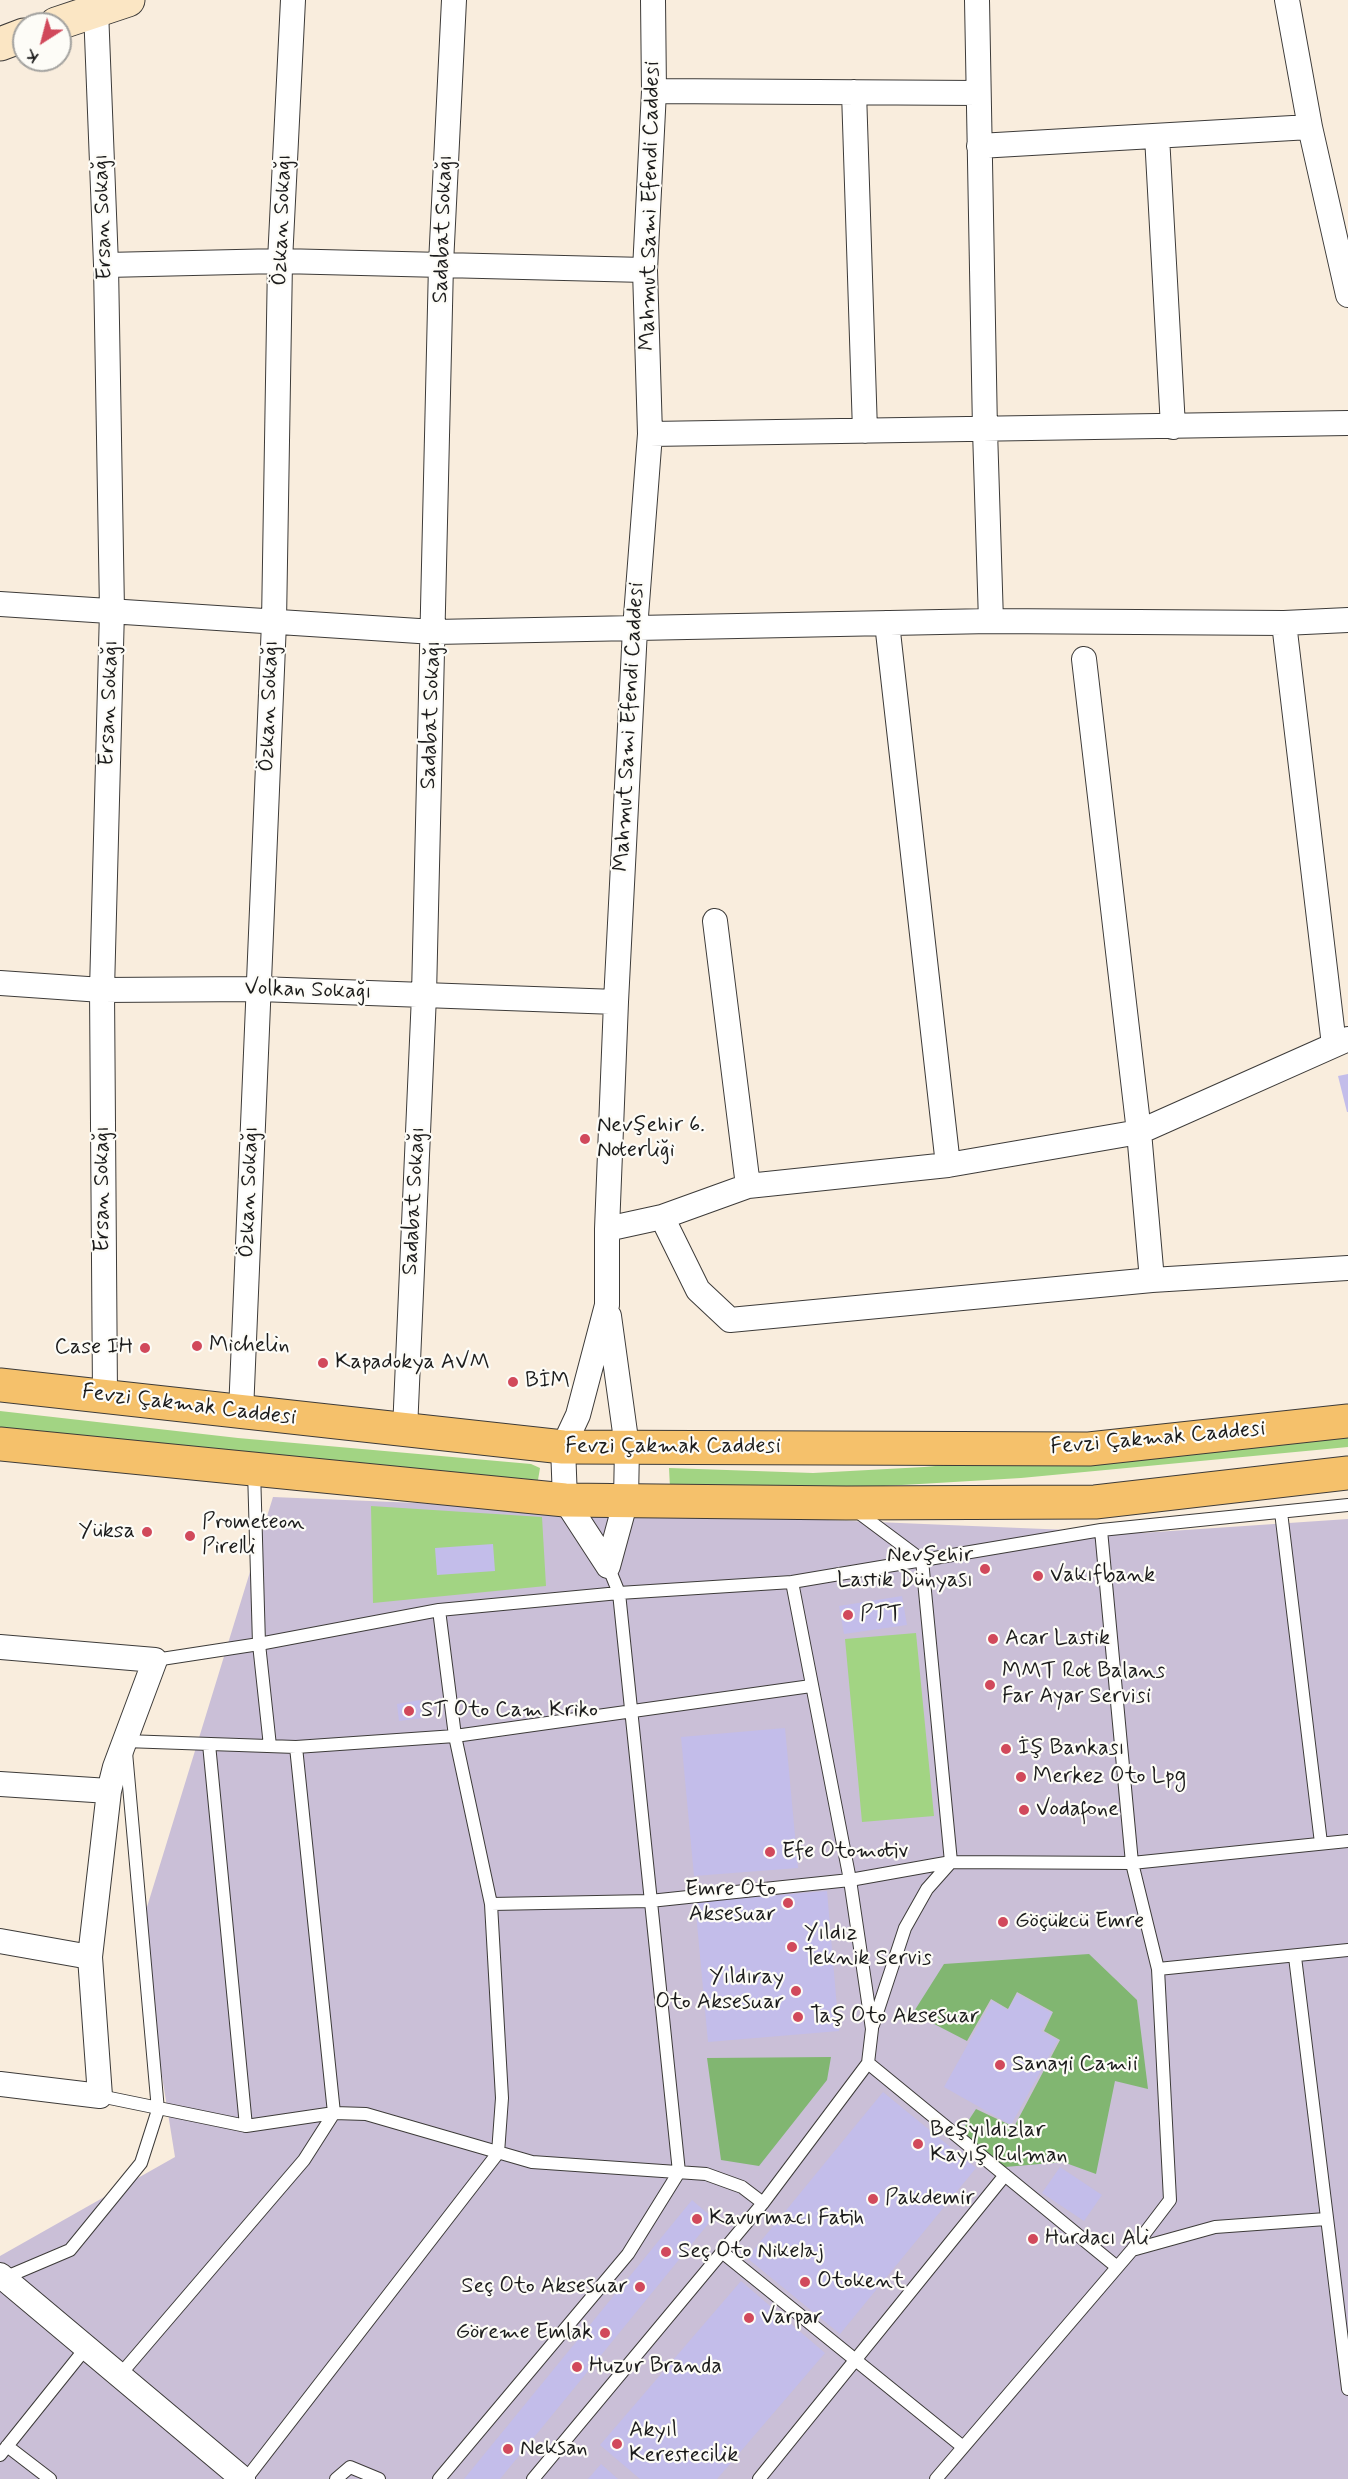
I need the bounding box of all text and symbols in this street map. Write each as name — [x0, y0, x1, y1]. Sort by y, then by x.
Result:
north arrow — [12, 12, 72, 72]
text: K — [22, 44, 43, 67]
street label: Mahmut Sami Efendi Caddesi — [635, 61, 667, 351]
street label: Ersan Sokağı — [89, 154, 119, 280]
street label: Özkan Sokağı — [268, 154, 298, 286]
street label: Sadabat Sokağı — [428, 154, 460, 304]
street label: Mahmut Sami Efendi Caddesi — [609, 582, 651, 872]
street label: Ersan Sokağı — [95, 640, 125, 766]
street label: Özkan Sokağı — [255, 640, 285, 772]
street label: Sadabat Sokağı — [416, 640, 448, 790]
street label: Volkan Sokağı — [244, 976, 372, 1006]
place label: Nevşehir 6. Noterliği — [597, 1113, 705, 1164]
street label: Ersan Sokağı — [90, 1126, 116, 1252]
street label: Özkan Sokağı — [235, 1126, 265, 1258]
street label: Sadabat Sokağı — [398, 1126, 432, 1276]
marker: Nevşehir 6. Noterliği — [578, 1132, 592, 1146]
place label: Michelin — [209, 1333, 290, 1359]
place label: Case IH — [54, 1335, 133, 1361]
marker: Michelin — [190, 1339, 204, 1353]
marker: Case IH — [138, 1341, 152, 1355]
place label: Kapadokya AVM — [335, 1350, 490, 1376]
marker: Kapadokya AVM — [316, 1356, 330, 1370]
place label: BİM — [525, 1369, 570, 1395]
marker: BİM — [506, 1375, 520, 1389]
street label: Fevzi Çakmak Caddesi — [80, 1380, 298, 1432]
street label: Fevzi Çakmak Caddesi — [1050, 1416, 1266, 1462]
street label: Fevzi Çakmak Caddesi — [565, 1434, 781, 1460]
place label: Prometeon Pirelli — [202, 1510, 304, 1562]
place label: Yüksa — [79, 1519, 135, 1545]
marker: Yüksa — [140, 1525, 154, 1539]
marker: Prometeon Pirelli — [183, 1529, 197, 1543]
place label: Nevşehir Lastik Dünyası — [837, 1543, 973, 1594]
marker: Nevşehir Lastik Dünyası — [978, 1562, 992, 1576]
place label: Vakıfbank — [1050, 1563, 1155, 1589]
marker: Vakıfbank — [1031, 1569, 1045, 1583]
place label: PTT — [860, 1602, 902, 1628]
marker: PTT — [841, 1608, 855, 1622]
place label: Acar Lastik — [1005, 1626, 1110, 1652]
marker: Acar Lastik — [986, 1632, 1000, 1646]
place label: MMT Rot Balans Far Ayar Servisi — [1002, 1659, 1165, 1711]
marker: MMT Rot Balans Far Ayar Servisi — [983, 1678, 997, 1692]
place label: ST Oto Cam Kriko — [421, 1698, 598, 1724]
marker: ST Oto Cam Kriko — [402, 1704, 416, 1718]
place label: İş Bankası — [1018, 1736, 1125, 1762]
marker: İş Bankası — [999, 1742, 1013, 1756]
place label: Merkez Oto Lpg — [1033, 1764, 1186, 1790]
marker: Merkez Oto Lpg — [1014, 1770, 1028, 1784]
place label: Vodafone — [1036, 1797, 1119, 1823]
marker: Vodafone — [1017, 1803, 1031, 1817]
place label: Efe Otomotiv — [782, 1839, 908, 1865]
marker: Efe Otomotiv — [763, 1845, 777, 1859]
place label: Emre Oto Aksesuar — [685, 1877, 776, 1928]
marker: Emre Oto Aksesuar — [781, 1896, 795, 1910]
place label: Göçükcü Emre — [1015, 1909, 1144, 1935]
marker: Göçükcü Emre — [996, 1915, 1010, 1929]
place label: Yıldız Teknik Servis — [804, 1921, 932, 1972]
marker: Yıldız Teknik Servis — [785, 1940, 799, 1954]
place label: Yıldıray Oto Aksesuar — [655, 1965, 784, 2017]
marker: Yıldıray Oto Aksesuar — [789, 1984, 803, 1998]
place label: Taş Oto Aksesuar — [810, 2004, 980, 2030]
marker: Taş Oto Aksesuar — [791, 2010, 805, 2024]
place label: Sanayi Camii — [1012, 2052, 1138, 2078]
marker: Sanayi Camii — [993, 2058, 1007, 2072]
place label: Beşyıldızlar Kayış Rulman — [930, 2118, 1068, 2170]
marker: Beşyıldızlar Kayış Rulman — [911, 2137, 925, 2151]
place label: Pakdemir — [885, 2186, 975, 2212]
marker: Pakdemir — [866, 2192, 880, 2206]
place label: Kavurmacı Fatih — [709, 2206, 864, 2232]
marker: Kavurmacı Fatih — [690, 2212, 704, 2226]
place label: Hurdacı Ali — [1045, 2226, 1149, 2252]
marker: Hurdacı Ali — [1026, 2232, 1040, 2246]
place label: Seç Oto Nikelaj — [678, 2239, 824, 2265]
marker: Seç Oto Nikelaj — [659, 2245, 673, 2259]
place label: Otokent — [817, 2269, 905, 2295]
place label: Seç Oto Aksesuar — [461, 2274, 628, 2300]
marker: Otokent — [798, 2275, 812, 2289]
marker: Seç Oto Aksesuar — [633, 2280, 647, 2294]
place label: Varpar — [761, 2305, 822, 2331]
marker: Varpar — [742, 2311, 756, 2325]
place label: Göreme Emlak — [455, 2320, 593, 2346]
marker: Göreme Emlak — [598, 2326, 612, 2340]
place label: Huzur Branda — [589, 2354, 722, 2380]
marker: Huzur Branda — [570, 2360, 584, 2374]
place label: Akyıl Kerestecilik — [629, 2418, 738, 2470]
place label: Neksan — [520, 2436, 588, 2462]
marker: Akyıl Kerestecilik — [610, 2437, 624, 2451]
marker: Neksan — [501, 2442, 515, 2456]

